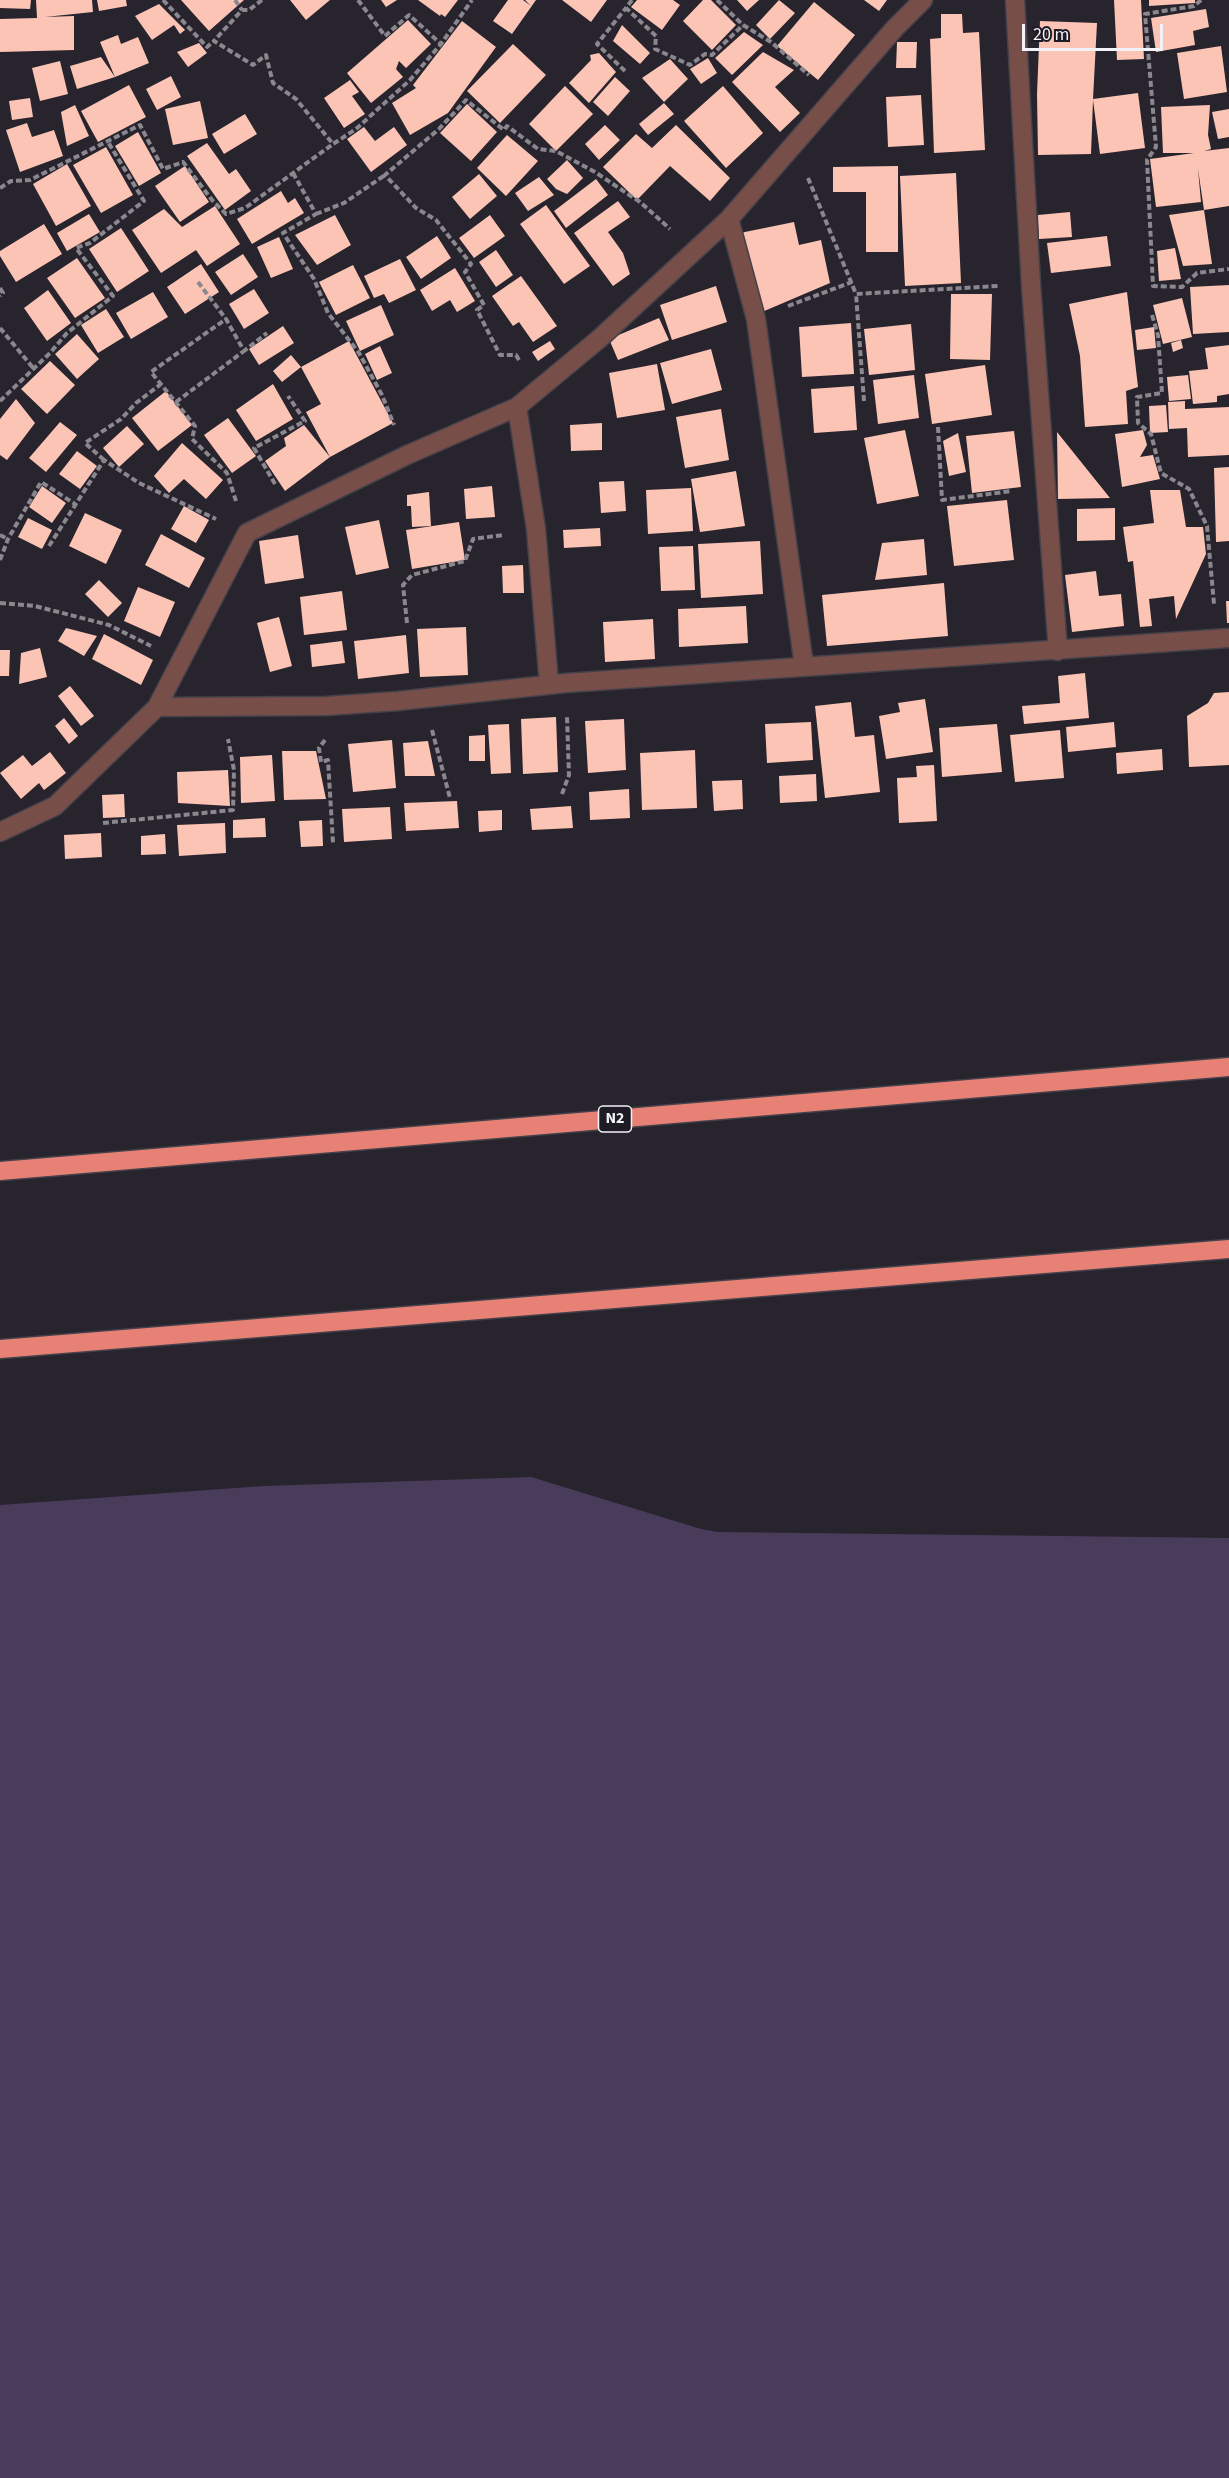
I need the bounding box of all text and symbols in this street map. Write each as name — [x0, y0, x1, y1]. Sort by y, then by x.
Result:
scale bar — [1025, 12, 1166, 50]
text: 20 m — [1033, 22, 1069, 47]
road number: N2 — [598, 1106, 632, 1132]

